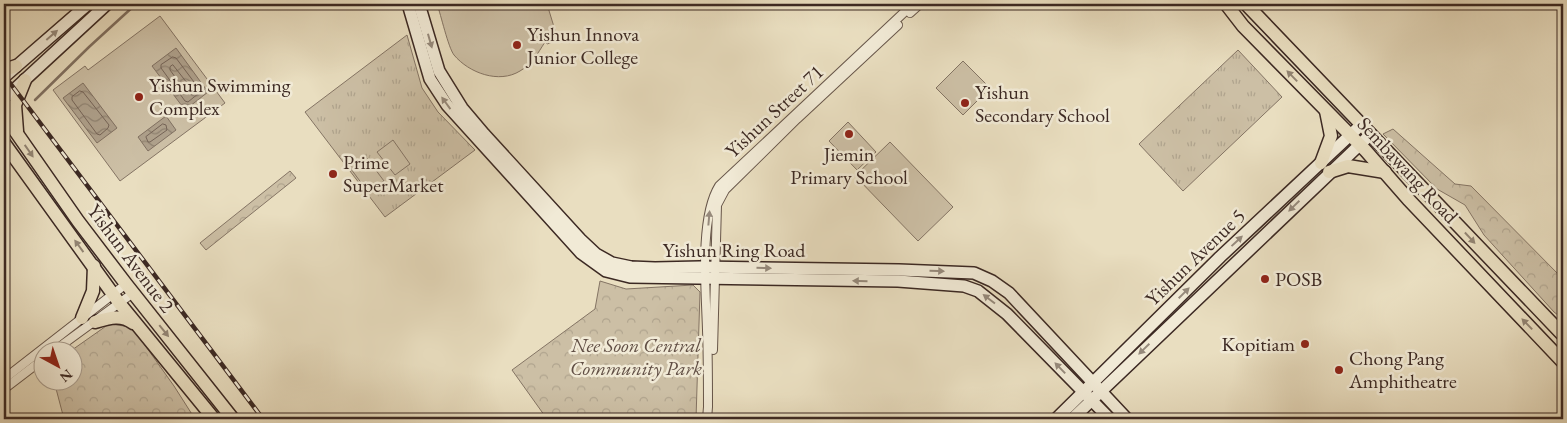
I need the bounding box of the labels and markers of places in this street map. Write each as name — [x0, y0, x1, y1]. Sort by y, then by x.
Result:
place label: Yishun Innova Junior College — [525, 21, 639, 70]
marker: Yishun Innova Junior College — [511, 39, 523, 51]
place label: Yishun Swimming Complex — [149, 72, 291, 121]
place label: Yishun Secondary School — [975, 79, 1110, 128]
marker: Yishun Swimming Complex — [133, 91, 145, 103]
marker: Yishun Secondary School — [959, 97, 971, 109]
marker: Jiemin Primary School — [843, 128, 855, 140]
place label: Jiemin Primary School — [790, 141, 908, 190]
place label: Prime SuperMarket — [343, 149, 444, 198]
marker: Prime SuperMarket — [327, 168, 339, 180]
place label: POSB — [1275, 266, 1322, 292]
marker: POSB — [1259, 273, 1271, 285]
place label: Kopitiam — [1221, 331, 1295, 357]
marker: Kopitiam — [1299, 338, 1311, 350]
place label: Chong Pang Amphitheatre — [1348, 345, 1457, 394]
marker: Chong Pang Amphitheatre — [1333, 364, 1345, 376]

